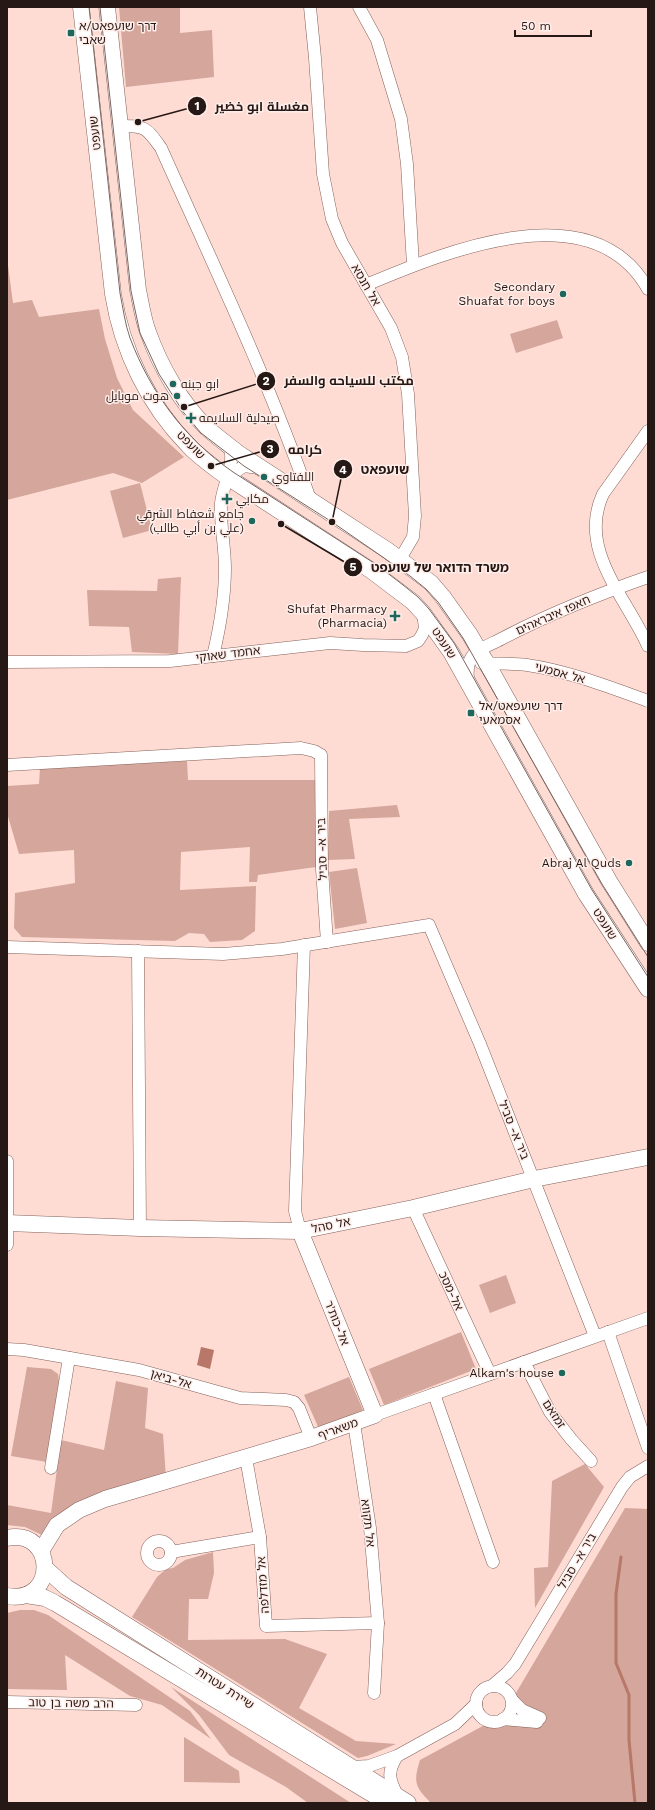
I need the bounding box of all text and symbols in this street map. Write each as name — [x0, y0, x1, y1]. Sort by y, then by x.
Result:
scale bar — [515, 12, 591, 38]
place label: דרך שועפאט/א שאבי — [79, 19, 157, 47]
text: 50 m — [521, 19, 551, 33]
marker: דרך שועפאט/א שאבי — [66, 28, 76, 38]
callout: مغسلة ابو خضير — [187, 94, 318, 119]
text: 1 — [194, 99, 200, 113]
text: مغسلة ابو خضير — [214, 99, 309, 115]
street label: שועפט — [86, 115, 104, 151]
street label: אל חנסא — [349, 262, 384, 309]
place label: Secondary Shuafat for boys — [459, 280, 556, 308]
marker: Secondary Shuafat for boys — [558, 289, 568, 299]
callout: مكتب للسياحه والسفر — [256, 368, 422, 393]
text: مكتب للسياحه والسفر — [283, 373, 414, 389]
text: 2 — [262, 374, 270, 388]
place label: ابو جبنه — [181, 377, 219, 391]
marker: ابو جبنه — [168, 379, 178, 389]
place label: هوت موبايل — [106, 389, 169, 403]
marker: هوت موبايل — [172, 391, 182, 401]
place label: صيدلية السلايمه — [199, 411, 280, 425]
marker: صيدلية السلايمه — [186, 413, 196, 423]
street label: שועפט — [174, 428, 208, 462]
callout: كرامه — [260, 437, 330, 462]
text: 3 — [266, 442, 274, 456]
text: كرامه — [288, 442, 322, 457]
callout: שועפאט — [333, 457, 417, 482]
text: שועפאט — [361, 462, 409, 477]
text: 4 — [339, 463, 347, 477]
place label: اللفتاوي — [272, 470, 314, 487]
marker: اللفتاوي — [259, 472, 269, 482]
place label: مكابي — [236, 492, 269, 509]
marker: مكابي — [221, 493, 233, 505]
place label: جامع شعفاط الشرقي (علي بن أبي طالب) — [137, 507, 244, 538]
marker: جامع شعفاط الشرقي (علي بن أبي طالب) — [247, 516, 257, 526]
callout: משרד הדואר של שועפט — [343, 555, 517, 580]
text: 5 — [350, 560, 357, 574]
text: משרד הדואר של שועפט — [371, 560, 509, 575]
street label: חאפז איבראהים — [514, 592, 592, 638]
place label: Shufat Pharmacy (Pharmacia) — [287, 602, 388, 630]
marker: Shufat Pharmacy (Pharmacia) — [390, 611, 400, 621]
street label: שועפט — [429, 625, 459, 661]
street label: אחמד שאוקי — [195, 643, 262, 665]
street label: אל אסמעי — [533, 660, 587, 687]
place label: דרך שועפאט/אל אסמאעי — [479, 699, 563, 727]
marker: דרך שועפאט/אל אסמאעי — [466, 708, 476, 718]
street label: ביר א- סביל — [314, 817, 330, 881]
place label: Abraj Al Quds — [542, 856, 621, 870]
marker: Abraj Al Quds — [624, 858, 634, 868]
street label: שועפט — [590, 906, 620, 942]
street label: ביר א- סביל — [496, 1098, 532, 1162]
street label: אל סהל — [310, 1214, 352, 1236]
street label: אל-מסכ — [436, 1269, 466, 1313]
street label: אל-כות'ר — [322, 1299, 352, 1348]
place label: Alkam's house — [469, 1366, 554, 1380]
street label: אל-ביאן — [149, 1367, 193, 1392]
marker: Alkam's house — [557, 1368, 567, 1378]
street label: זמזאם — [540, 1397, 569, 1431]
street label: משאריף — [316, 1415, 360, 1443]
street label: אל תקווא — [358, 1498, 378, 1548]
street label: ביר א- סביל — [555, 1530, 599, 1591]
street label: אל מזדלפה — [254, 1556, 272, 1614]
street label: שיירת עטרות — [193, 1664, 257, 1712]
street label: הרב משה בן טוב — [28, 1695, 114, 1711]

